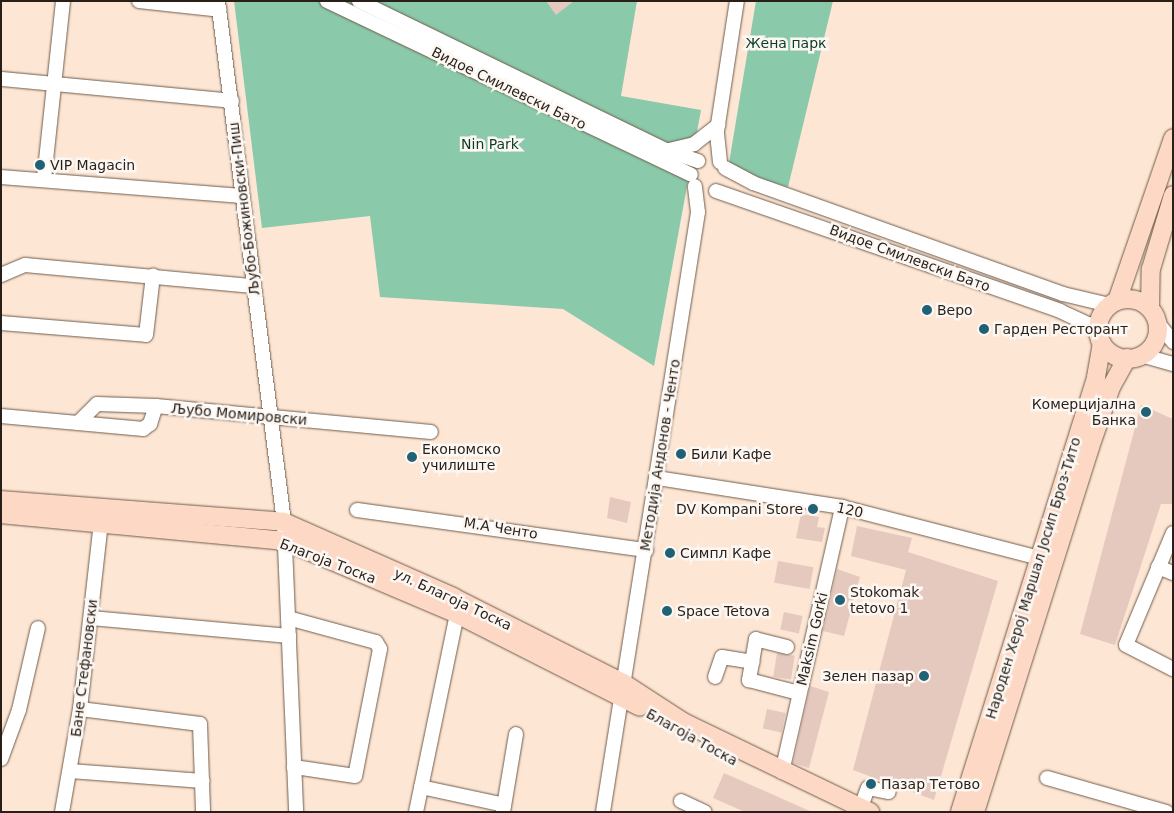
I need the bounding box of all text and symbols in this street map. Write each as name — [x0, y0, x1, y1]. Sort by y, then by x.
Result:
park label: Жена парк — [746, 35, 826, 51]
street label: Видое Смилевски Бато — [429, 43, 589, 133]
street label: Љубо-Божиновски-Пиш — [225, 121, 263, 297]
park label: Nin Park — [461, 136, 519, 152]
place label: VIP Magacin — [50, 157, 135, 173]
marker: VIP Magacin — [34, 159, 46, 171]
street label: Видое Смилевски Бато — [827, 221, 993, 295]
place label: Веро — [937, 302, 973, 318]
marker: Веро — [921, 304, 933, 316]
place label: Гарден Ресторант — [994, 321, 1128, 337]
marker: Гарден Ресторант — [978, 323, 990, 335]
street label: Методија Андонов - Ченто — [637, 358, 683, 552]
place label: Комерцијална Банка — [1032, 396, 1136, 428]
street label: Љубо Момировски — [170, 400, 308, 428]
marker: Комерцијална Банка — [1140, 406, 1152, 418]
street label: Народен Херој Маршал Јосип Броз-Тито — [982, 435, 1084, 721]
place label: Економско училиште — [422, 441, 501, 474]
place label: Били Кафе — [691, 446, 771, 462]
marker: Били Кафе — [675, 448, 687, 460]
marker: Економско училиште — [406, 451, 418, 463]
street label: 120 — [835, 499, 865, 521]
place label: DV Kompani Store — [676, 501, 803, 517]
marker: DV Kompani Store — [807, 503, 819, 515]
street label: М.А Ченто — [463, 514, 539, 542]
street label: Благоја Тоска — [277, 535, 379, 587]
place label: Симпл Кафе — [680, 545, 771, 561]
marker: Симпл Кафе — [664, 547, 676, 559]
street label: ул. Благоја Тоска — [391, 564, 515, 634]
place label: Stokomak tetovo 1 — [850, 584, 919, 616]
street label: Maksim Gorki — [793, 591, 831, 687]
marker: Stokomak tetovo 1 — [834, 594, 846, 606]
street label: Бане Стефановски — [67, 598, 101, 738]
place label: Space Tetova — [677, 603, 770, 619]
marker: Space Tetova — [661, 605, 673, 617]
place label: Зелен пазар — [823, 668, 914, 684]
marker: Зелен пазар — [918, 670, 930, 682]
street label: Благоја Тоска — [643, 705, 741, 769]
place label: Пазар Тетово — [881, 776, 980, 792]
marker: Пазар Тетово — [865, 778, 877, 790]

